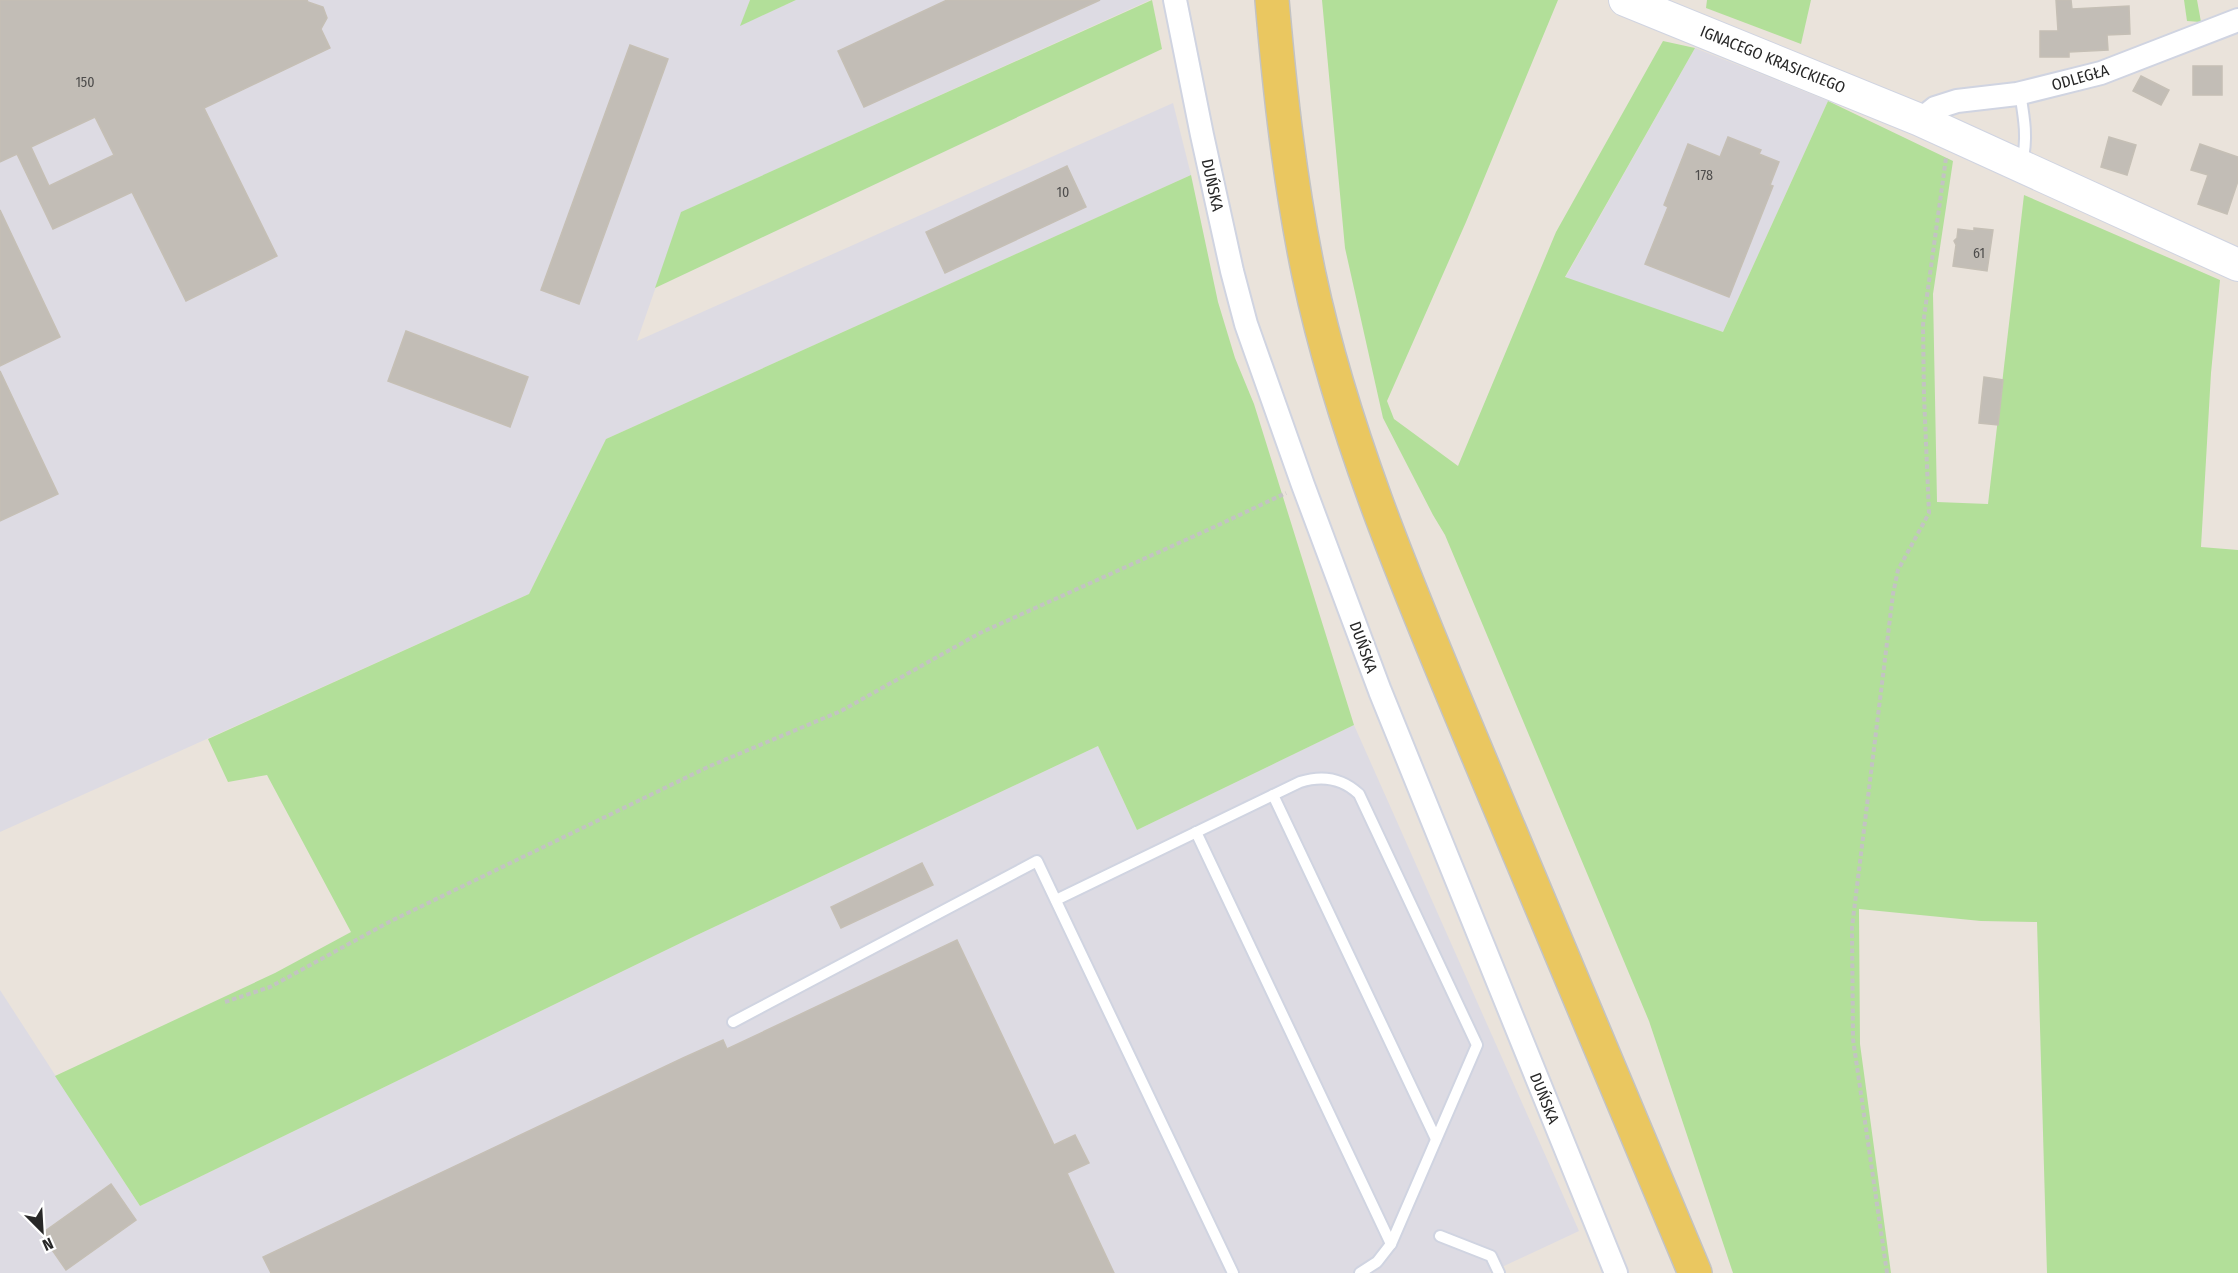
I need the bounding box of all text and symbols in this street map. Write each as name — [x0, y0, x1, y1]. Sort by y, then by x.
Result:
street label: IGNACEGO KRASICKIEGO — [1697, 22, 1848, 97]
street label: ODLEGŁA — [2049, 60, 2112, 95]
house number: 150 — [75, 74, 95, 91]
street label: DUŃSKA — [1198, 157, 1227, 214]
house number: 178 — [1695, 167, 1713, 184]
house number: 10 — [1057, 184, 1069, 201]
house number: 61 — [1973, 245, 1985, 262]
street label: DUŃSKA — [1345, 619, 1382, 676]
street label: DUŃSKA — [1526, 1070, 1564, 1127]
north arrow — [12, 1201, 72, 1261]
text: N — [40, 1234, 56, 1255]

